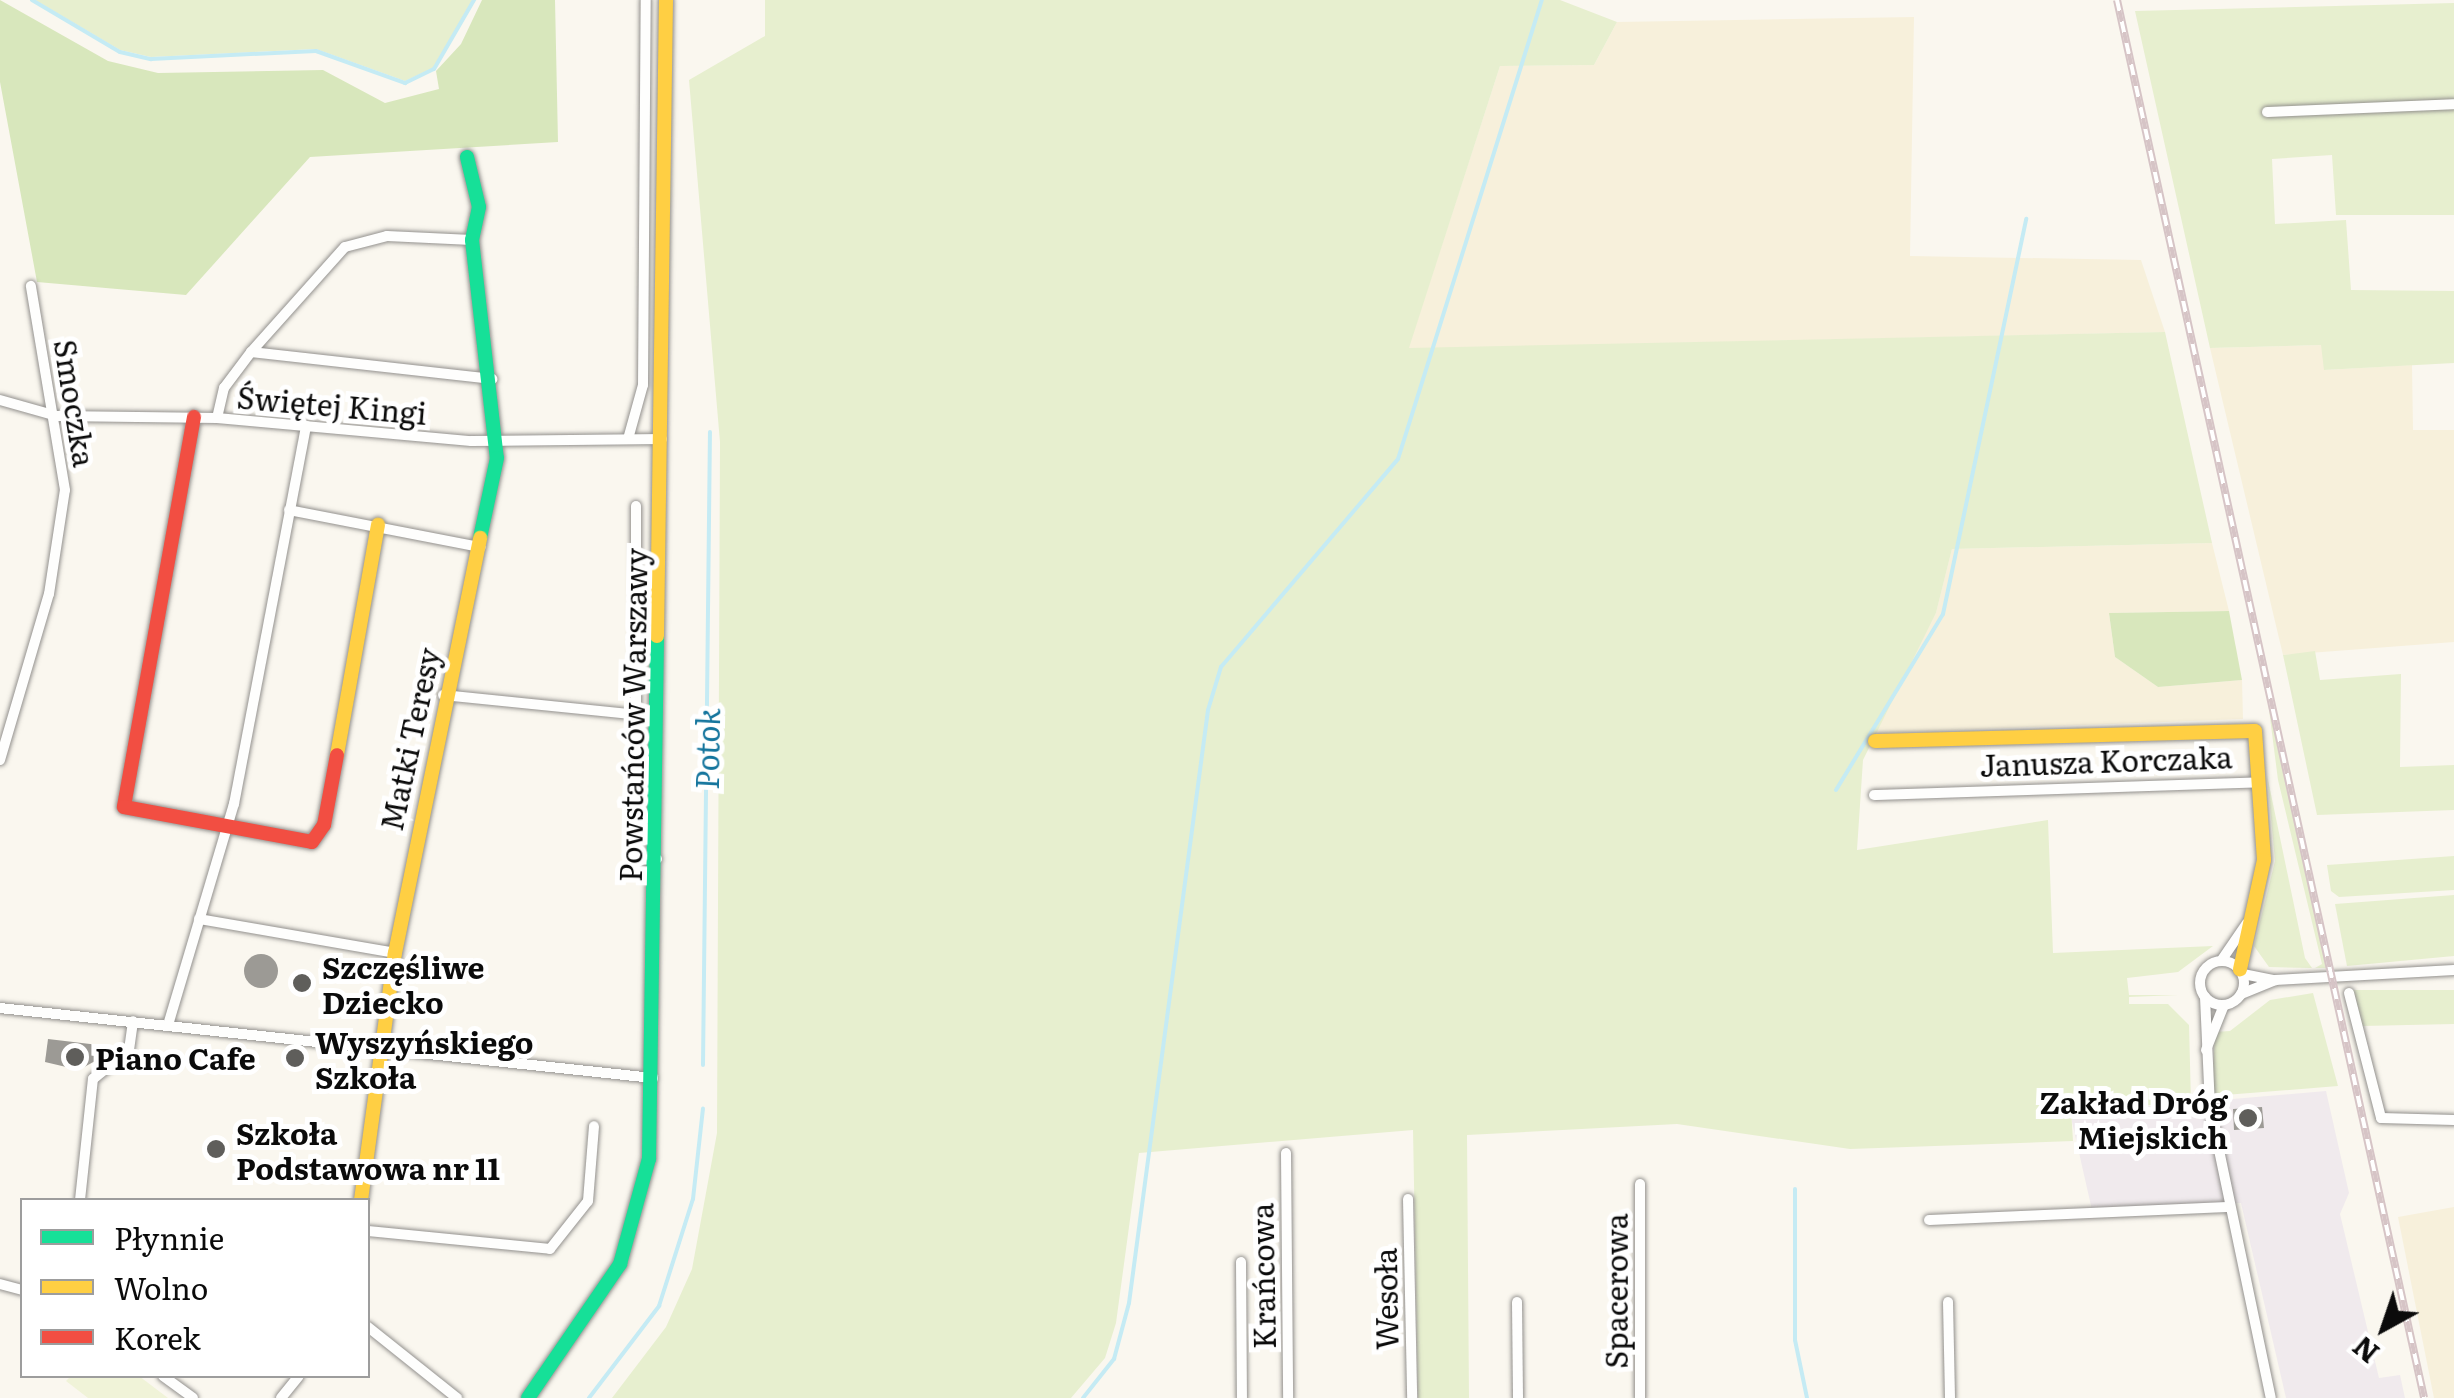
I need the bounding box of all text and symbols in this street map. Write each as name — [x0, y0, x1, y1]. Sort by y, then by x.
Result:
street label: Smoczka — [48, 337, 104, 469]
street label: Świętej Kingi — [236, 378, 428, 430]
street label: Powstańców Warszawy — [611, 548, 653, 882]
street label: Matki Teresy — [372, 644, 446, 834]
water label: Potok — [686, 708, 726, 790]
street label: Janusza Korczaka — [1979, 738, 2233, 782]
place label: Szczęśliwe Dziecko — [322, 948, 485, 1018]
marker: Szczęśliwe Dziecko — [291, 972, 313, 994]
place label: Wyszyńskiego Szkoła — [315, 1023, 533, 1094]
place label: Piano Cafe — [95, 1039, 256, 1075]
marker: Piano Cafe — [64, 1046, 86, 1068]
marker: Wyszyńskiego Szkoła — [284, 1047, 306, 1069]
place label: Zakład Dróg Miejskich — [2039, 1083, 2228, 1154]
marker: Zakład Dróg Miejskich — [2237, 1107, 2259, 1129]
place label: Szkoła Podstawowa nr 11 — [236, 1114, 500, 1184]
marker: Szkoła Podstawowa nr 11 — [205, 1138, 227, 1160]
legend — [20, 1198, 370, 1378]
street label: Krańcowa — [1243, 1203, 1281, 1349]
street label: Spacerowa — [1597, 1213, 1633, 1369]
text: Płynnie — [114, 1215, 224, 1259]
street label: Wesoła — [1366, 1248, 1404, 1350]
text: Wolno — [114, 1265, 208, 1309]
north arrow — [2334, 1278, 2434, 1378]
text: Korek — [114, 1315, 201, 1359]
text: N — [2342, 1327, 2387, 1375]

